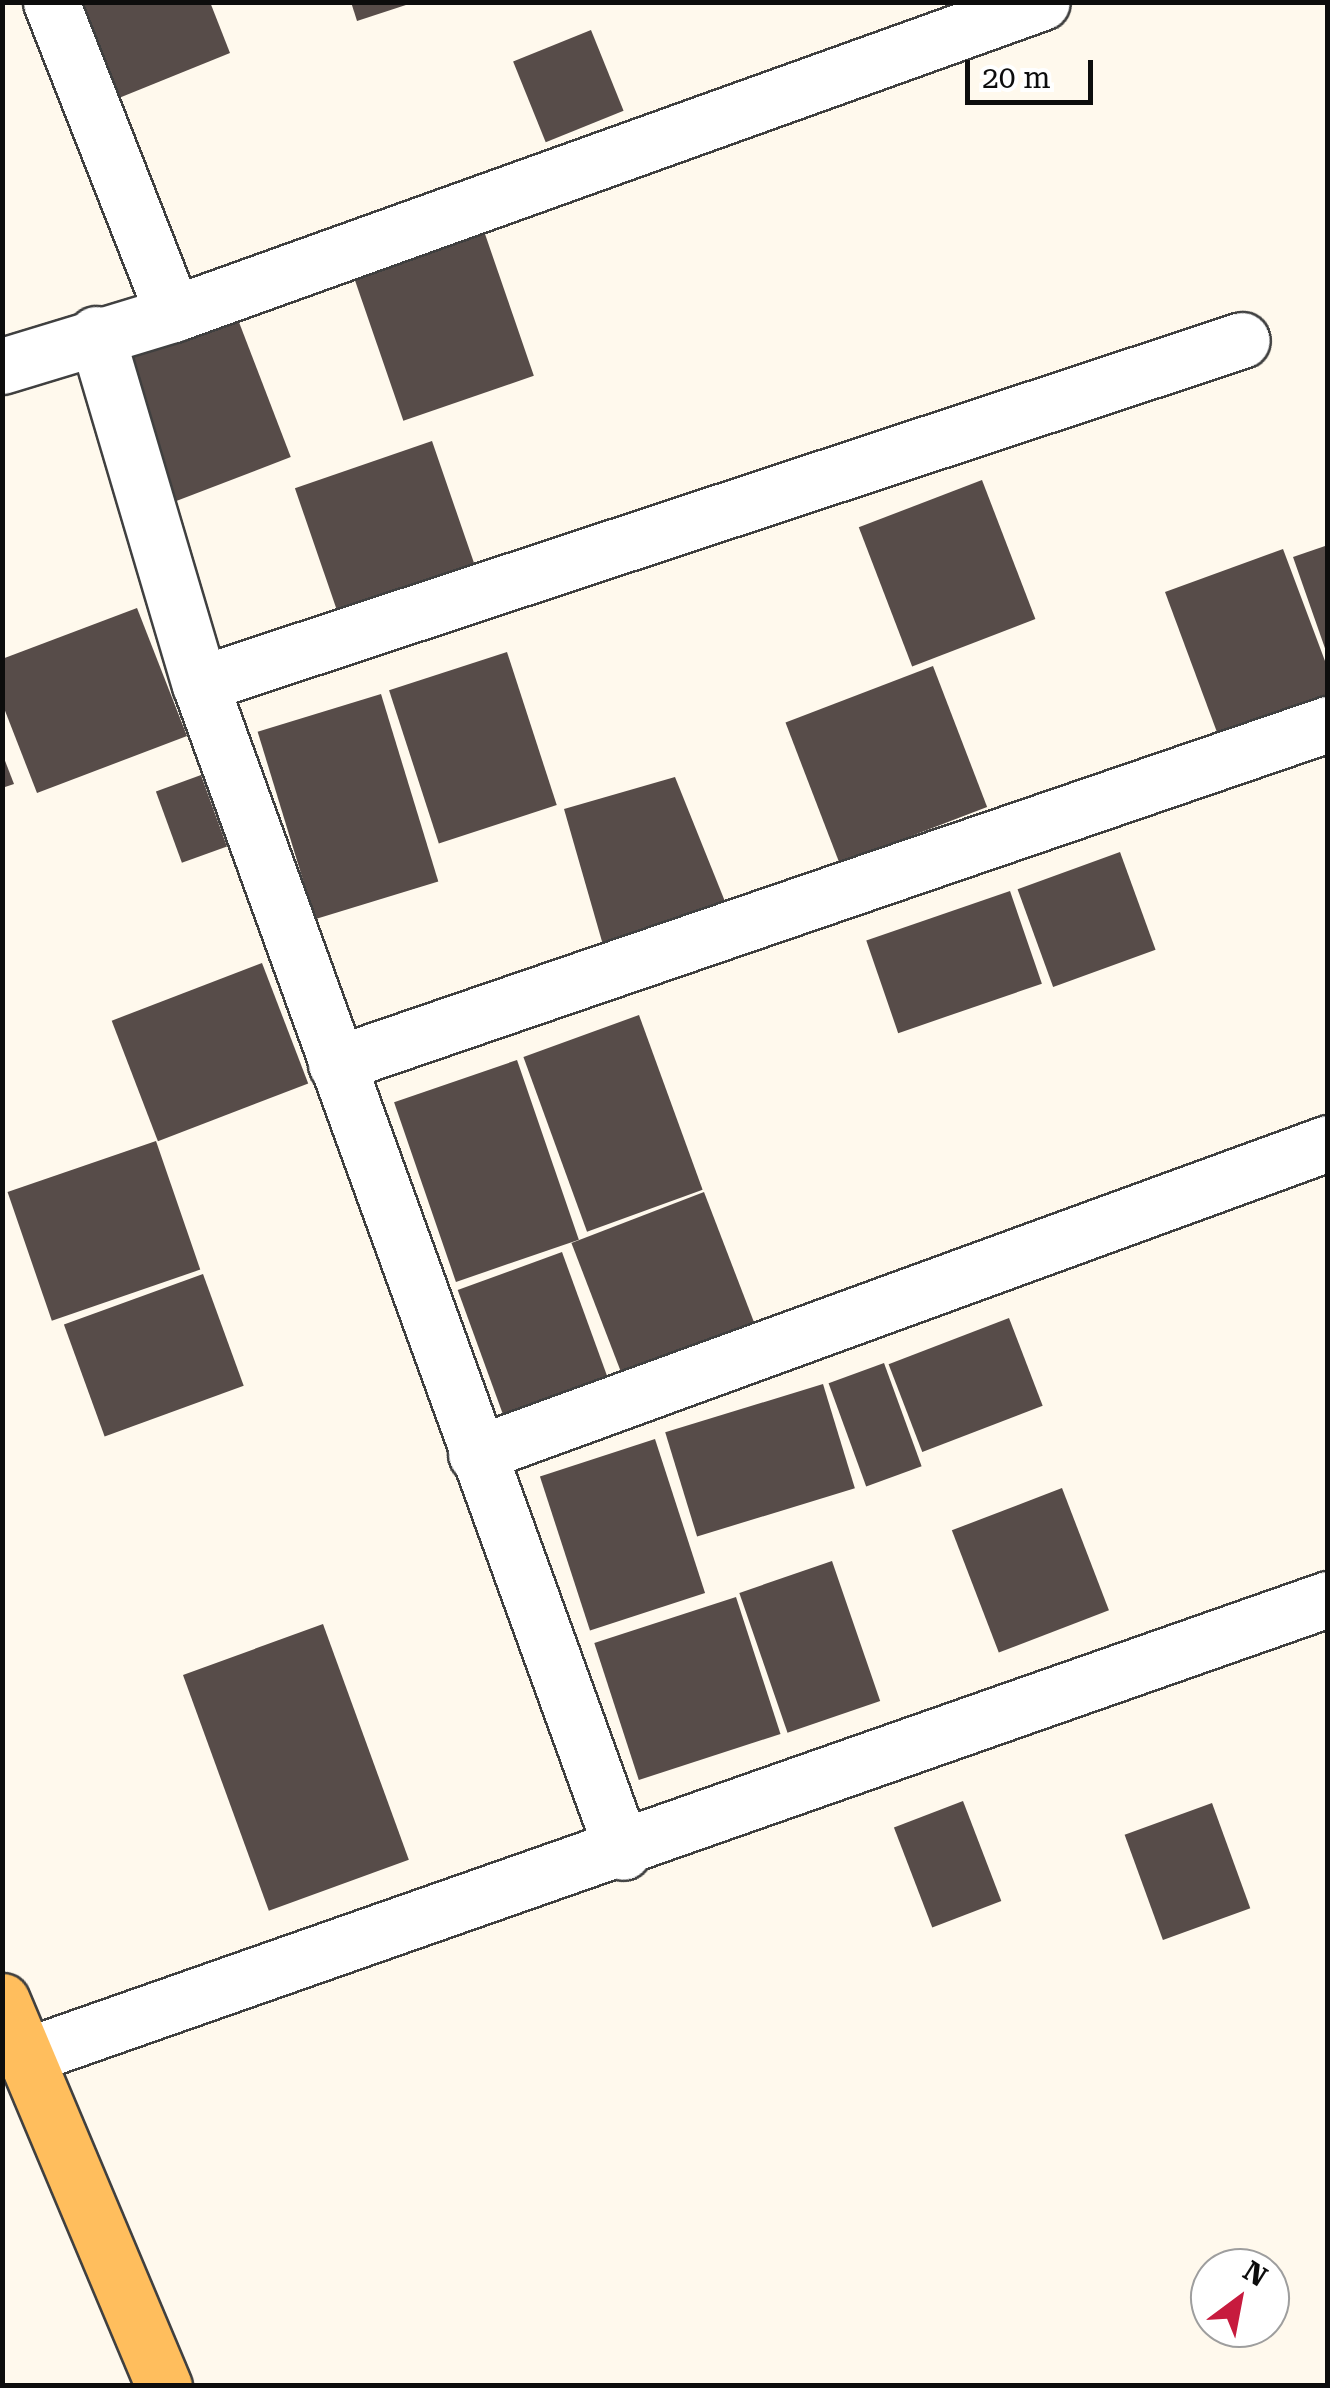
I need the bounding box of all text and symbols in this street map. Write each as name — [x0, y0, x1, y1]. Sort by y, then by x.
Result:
scale bar — [970, 40, 1098, 102]
text: 20 m — [982, 60, 1051, 95]
north arrow — [1190, 2248, 1290, 2348]
text: N — [1237, 2254, 1273, 2294]

